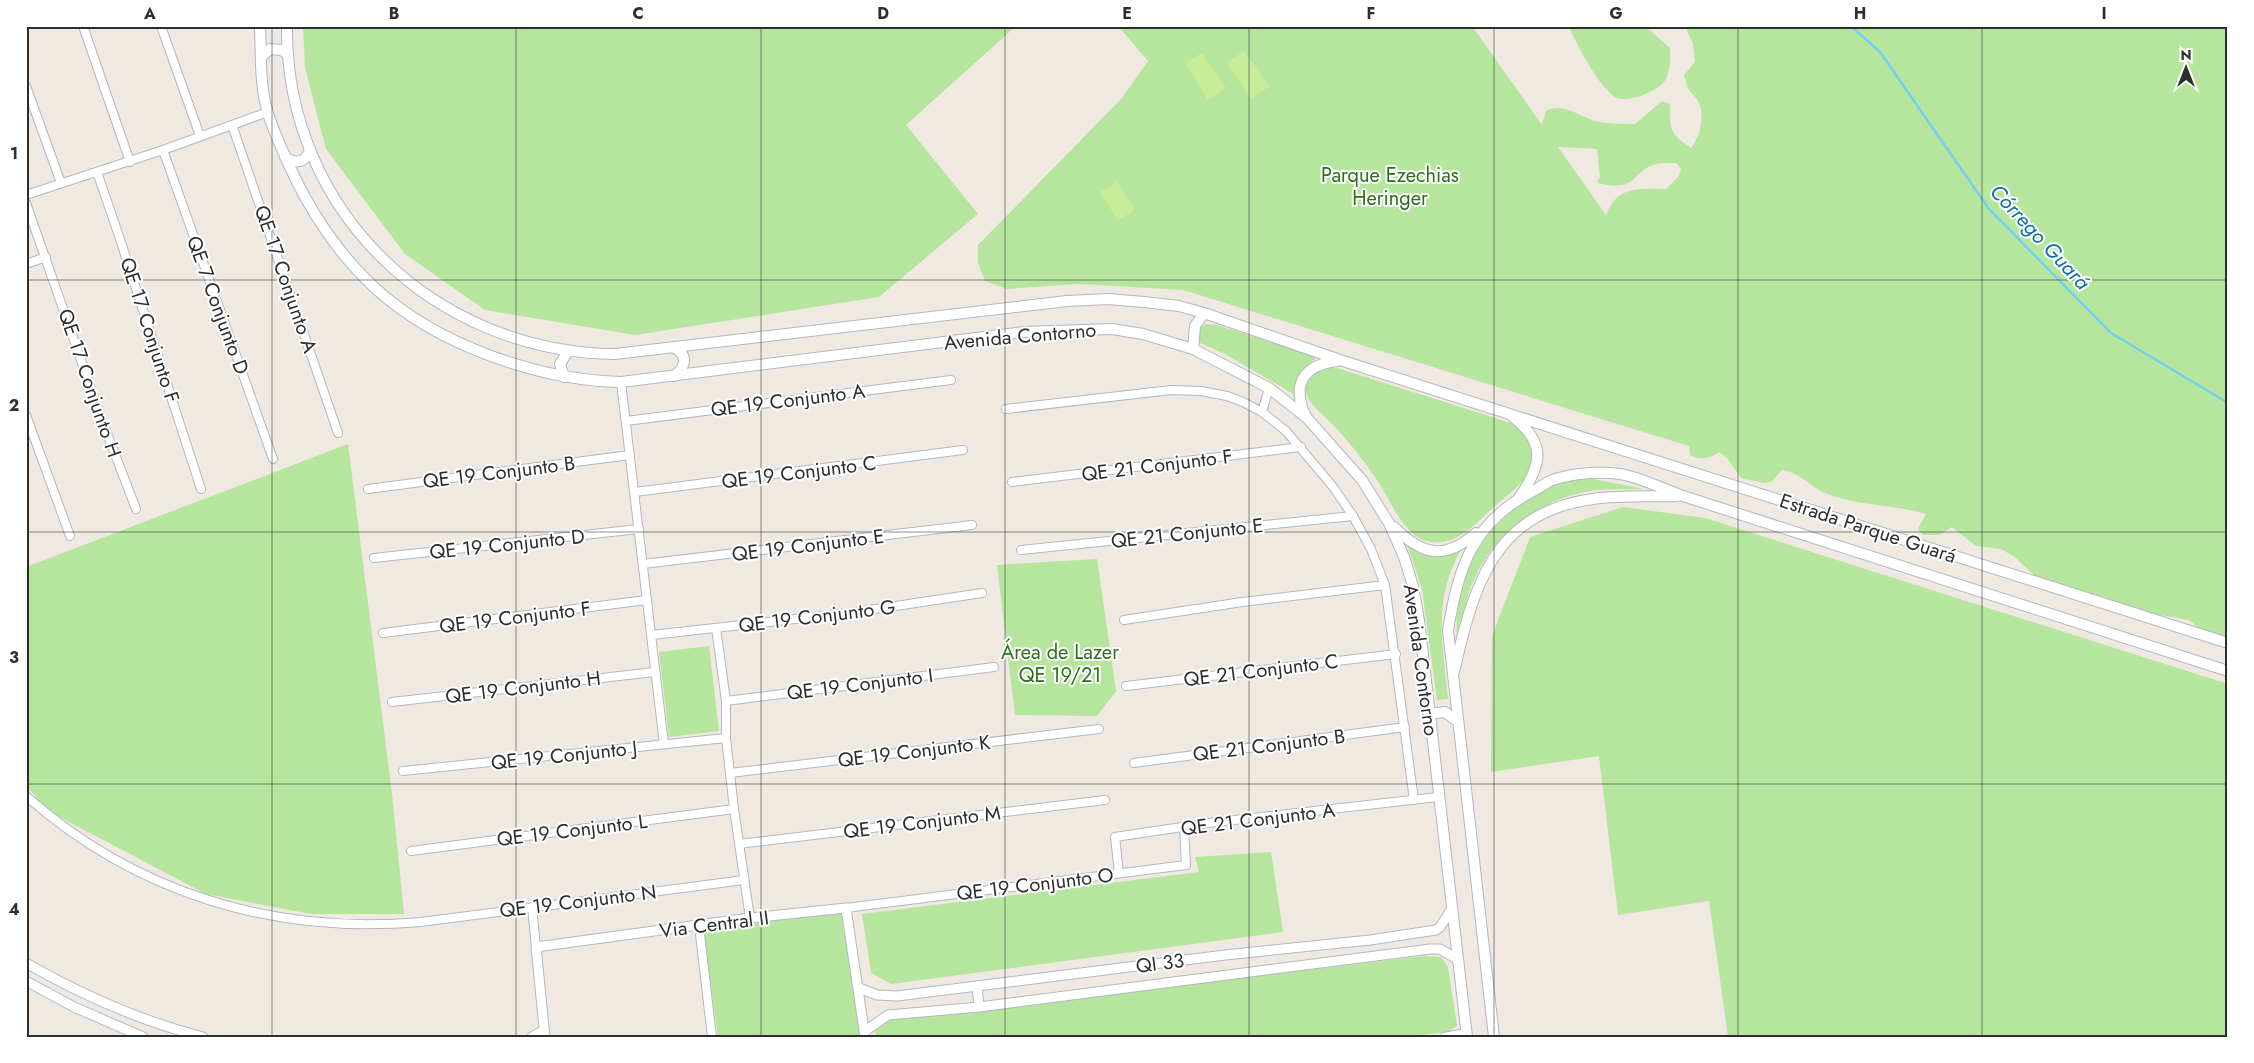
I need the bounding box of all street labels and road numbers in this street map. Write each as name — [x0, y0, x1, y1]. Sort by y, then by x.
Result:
street label: QE 17 Conjunto A — [247, 201, 325, 358]
street label: QE 7 Conjunto D — [179, 232, 256, 379]
street label: QE 17 Conjunto F — [112, 254, 187, 407]
street label: QE 17 Conjunto H — [51, 305, 129, 461]
street label: Avenida Contorno — [943, 315, 1098, 358]
street label: QE 19 Conjunto A — [709, 377, 868, 424]
street label: QE 21 Conjunto F — [1080, 442, 1234, 489]
street label: QE 19 Conjunto B — [421, 449, 577, 496]
street label: QE 19 Conjunto C — [720, 449, 878, 496]
street label: Estrada Parque Guará — [1776, 486, 1960, 571]
street label: QE 21 Conjunto E — [1109, 511, 1265, 556]
street label: QE 19 Conjunto D — [428, 522, 586, 567]
street label: QE 19 Conjunto E — [730, 522, 886, 569]
street label: Avenida Contorno — [1396, 582, 1446, 738]
street label: QE 19 Conjunto G — [737, 592, 897, 640]
street label: QE 19 Conjunto F — [438, 594, 592, 641]
street label: QE 21 Conjunto C — [1182, 647, 1340, 694]
street label: QE 19 Conjunto I — [785, 661, 935, 708]
street label: QE 19 Conjunto H — [444, 664, 602, 711]
street label: QE 21 Conjunto B — [1191, 722, 1347, 769]
street label: QE 19 Conjunto K — [836, 728, 993, 775]
street label: QE 19 Conjunto J — [489, 733, 639, 778]
street label: QE 21 Conjunto A — [1179, 796, 1338, 843]
street label: QE 19 Conjunto M — [842, 798, 1002, 847]
street label: QE 19 Conjunto L — [495, 807, 649, 854]
street label: QE 19 Conjunto O — [955, 860, 1115, 909]
street label: QE 19 Conjunto N — [498, 877, 658, 925]
street label: Via Central II — [658, 903, 771, 946]
street label: QI 33 — [1134, 946, 1186, 981]

